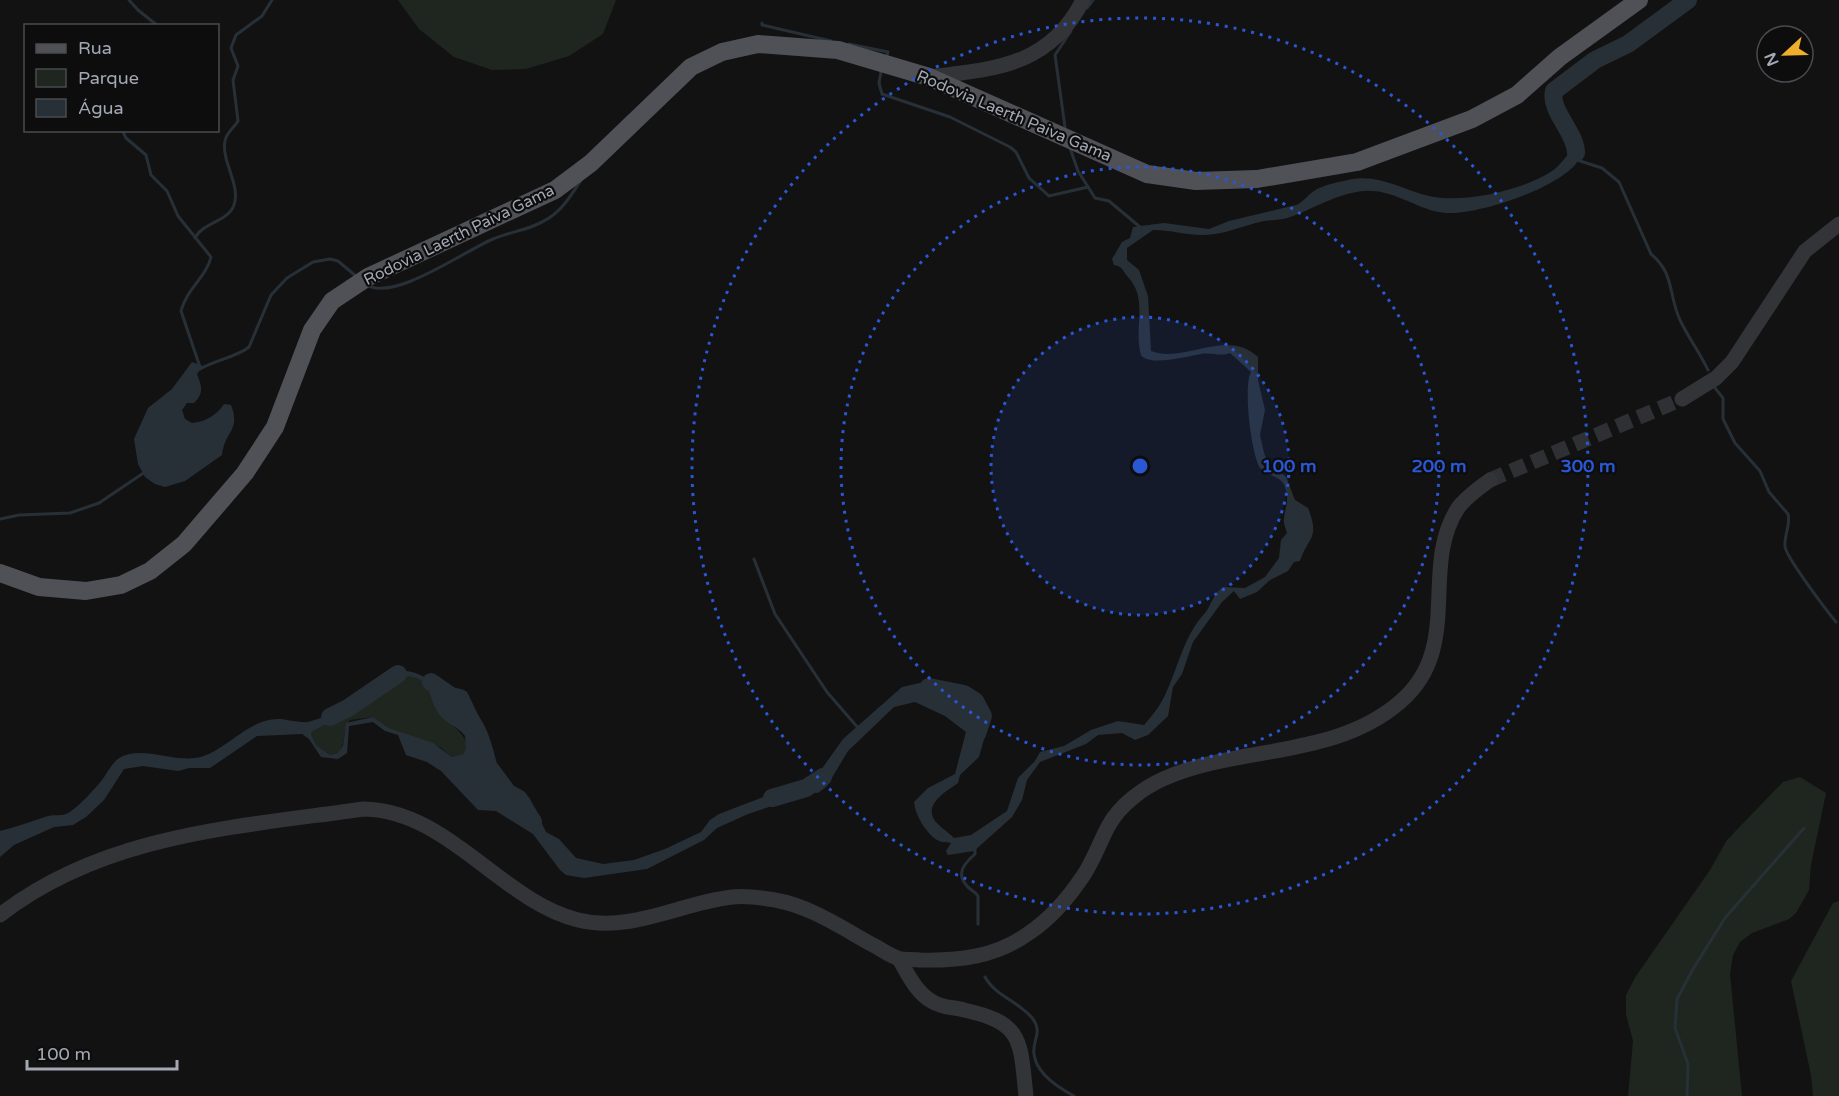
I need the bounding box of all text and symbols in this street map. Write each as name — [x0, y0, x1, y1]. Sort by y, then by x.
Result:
legend — [24, 24, 219, 132]
north arrow — [1755, 24, 1815, 84]
text: Rua — [78, 37, 112, 59]
text: N — [1760, 50, 1784, 69]
street label: Rodovia Laerth Paiva Gama — [914, 66, 1114, 166]
text: Parque — [78, 67, 139, 89]
text: Água — [78, 97, 124, 119]
street label: Rodovia Laerth Paiva Gama — [360, 180, 558, 290]
text: 100 m — [1261, 455, 1317, 477]
text: 200 m — [1411, 455, 1467, 477]
text: 300 m — [1560, 455, 1616, 477]
centre of rings — [1130, 456, 1150, 476]
scale bar — [27, 1033, 177, 1071]
text: 100 m — [36, 1043, 91, 1065]

